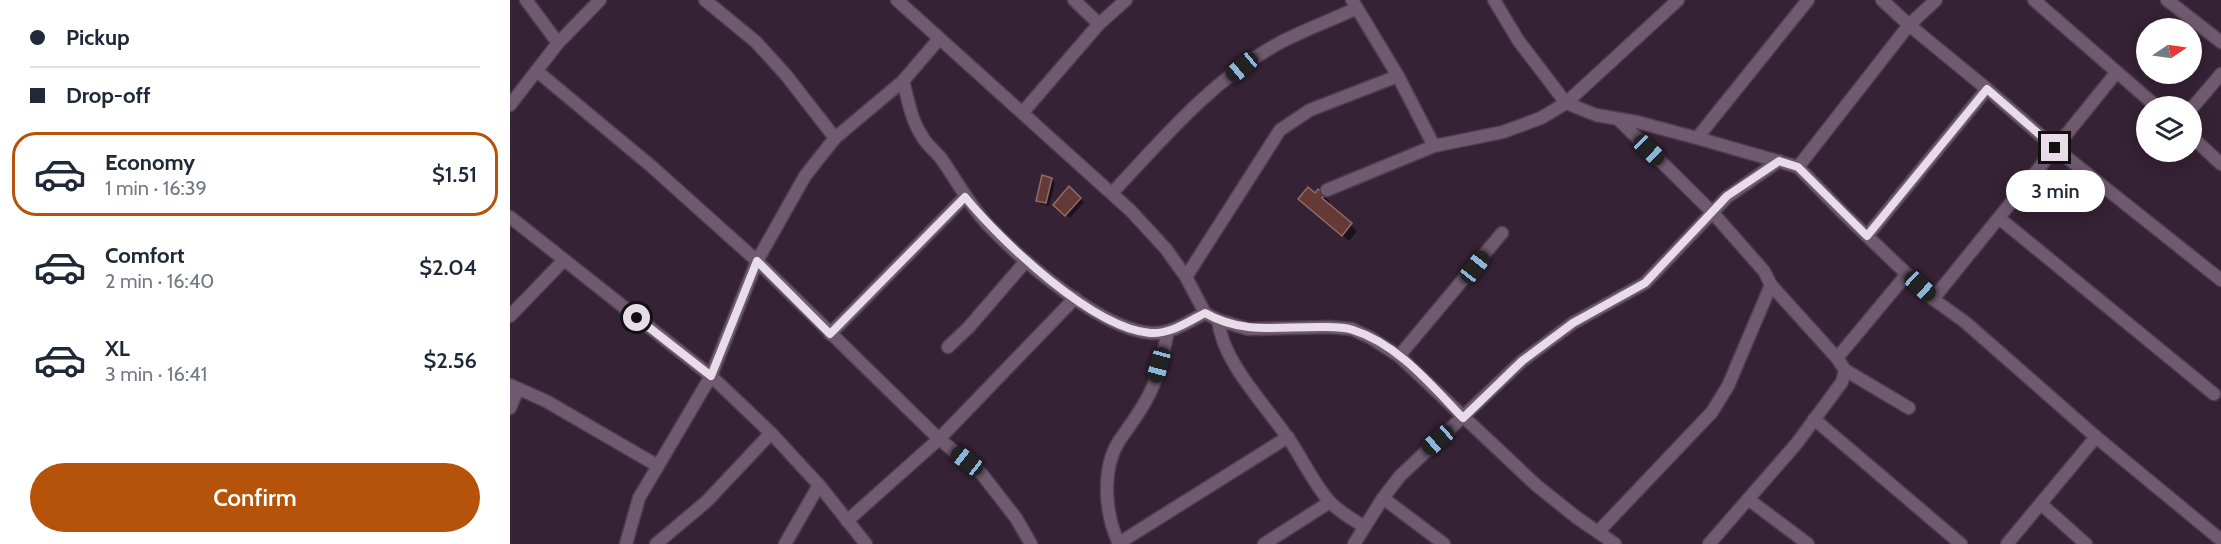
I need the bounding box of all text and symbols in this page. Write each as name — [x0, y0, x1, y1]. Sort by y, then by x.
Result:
north arrow — [2136, 18, 2202, 84]
map controls — [2136, 18, 2202, 162]
text: Pickup — [66, 24, 130, 51]
car — [1222, 49, 1262, 85]
text: Drop-off — [66, 82, 150, 109]
button: layers — [2136, 96, 2202, 162]
car — [1630, 131, 1668, 169]
route end — [2041, 134, 2068, 161]
icon: car — [33, 147, 87, 201]
text: Economy — [105, 149, 195, 176]
text: $1.51 — [432, 161, 477, 188]
callout: 3 min — [2006, 169, 2104, 211]
text: 1 min · 16:39 — [105, 176, 207, 200]
text: 3 min — [2031, 179, 2080, 203]
icon: car — [33, 240, 87, 294]
text: Comfort — [105, 242, 184, 269]
car — [1457, 247, 1493, 287]
text: $2.04 — [419, 254, 477, 281]
car — [1901, 267, 1939, 305]
text: 2 min · 16:40 — [105, 269, 214, 293]
route start — [623, 304, 650, 331]
icon: car — [33, 333, 87, 387]
text: XL — [105, 335, 130, 362]
car — [1146, 345, 1172, 385]
text: $2.56 — [424, 347, 477, 374]
text: 3 min · 16:41 — [105, 362, 207, 386]
car — [1419, 421, 1457, 459]
car — [947, 443, 987, 479]
button: Confirm — [30, 463, 480, 532]

